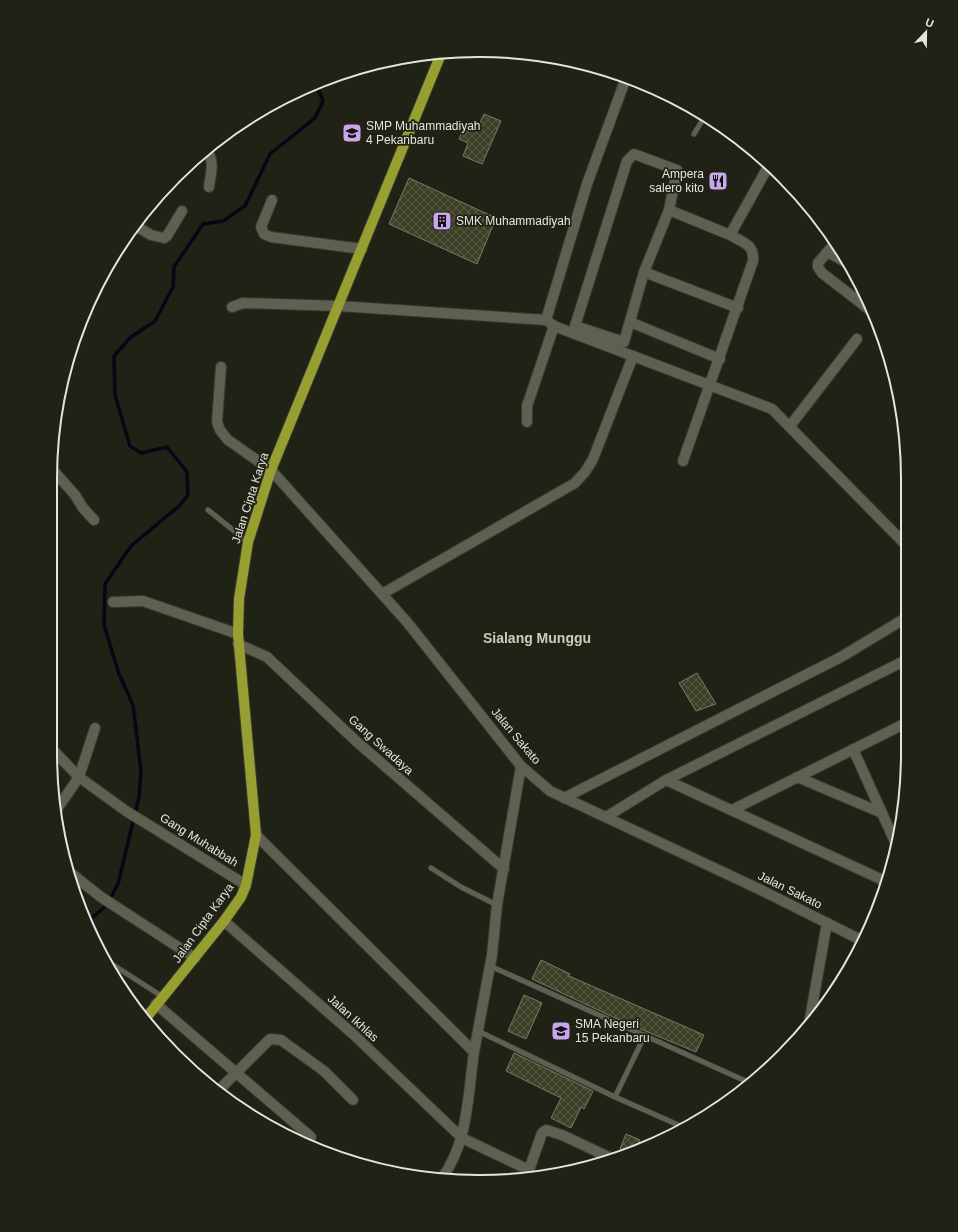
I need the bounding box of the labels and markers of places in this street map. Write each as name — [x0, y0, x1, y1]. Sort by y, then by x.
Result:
place label: SMP Muhammadiyah 4 Pekanbaru — [366, 119, 481, 147]
school or university icon: SMP Muhammadiyah 4 Pekanbaru — [341, 122, 363, 144]
place label: Ampera salero kito — [649, 167, 704, 195]
restaurant icon: Ampera salero kito — [707, 170, 729, 192]
building icon: SMK Muhammadiyah — [431, 210, 453, 232]
place label: SMK Muhammadiyah — [456, 214, 571, 228]
place label: SMA Negeri 15 Pekanbaru — [575, 1017, 650, 1045]
school or university icon: SMA Negeri 15 Pekanbaru — [550, 1020, 572, 1042]

